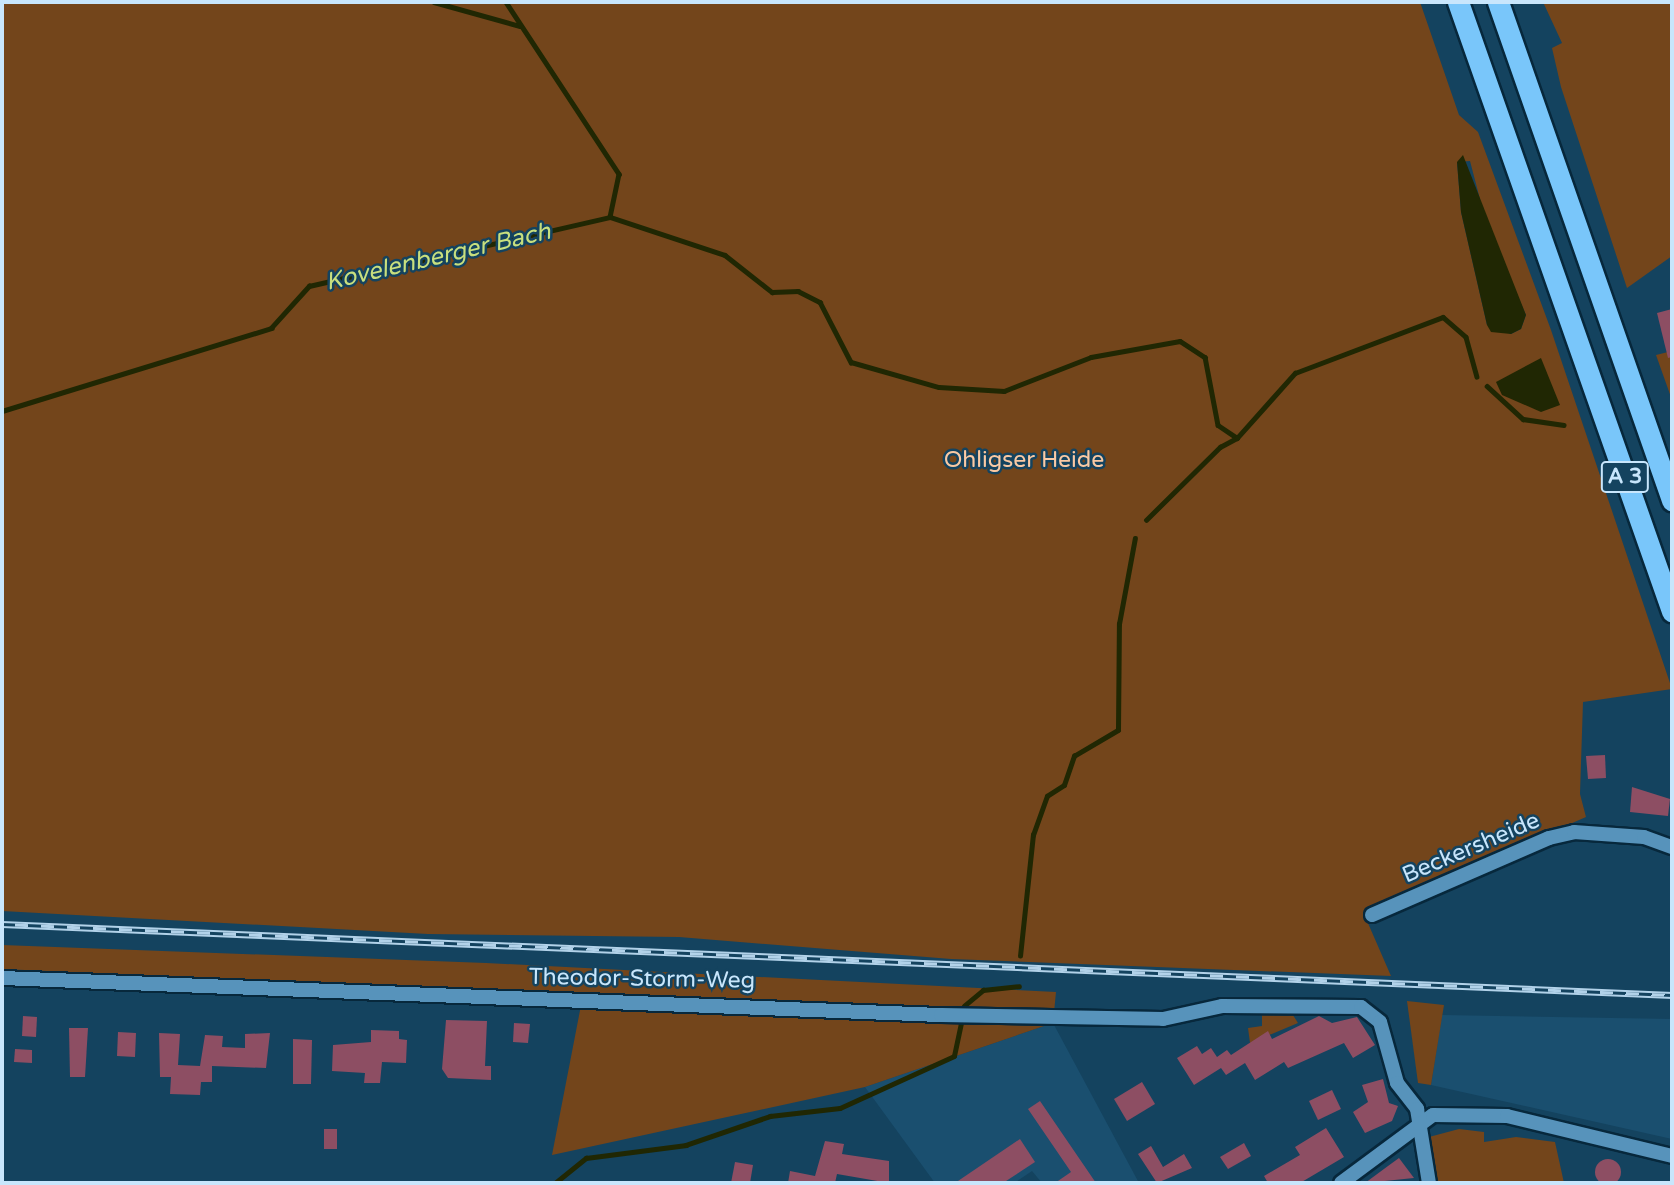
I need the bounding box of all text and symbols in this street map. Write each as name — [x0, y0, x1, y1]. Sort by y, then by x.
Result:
water label: Kovelenberger Bach — [323, 217, 553, 297]
park label: Ohligser Heide — [944, 446, 1104, 474]
road number: A 3 — [1600, 460, 1650, 494]
street label: Beckersheide — [1398, 807, 1544, 889]
street label: Theodor-Storm-Weg — [529, 963, 755, 995]

